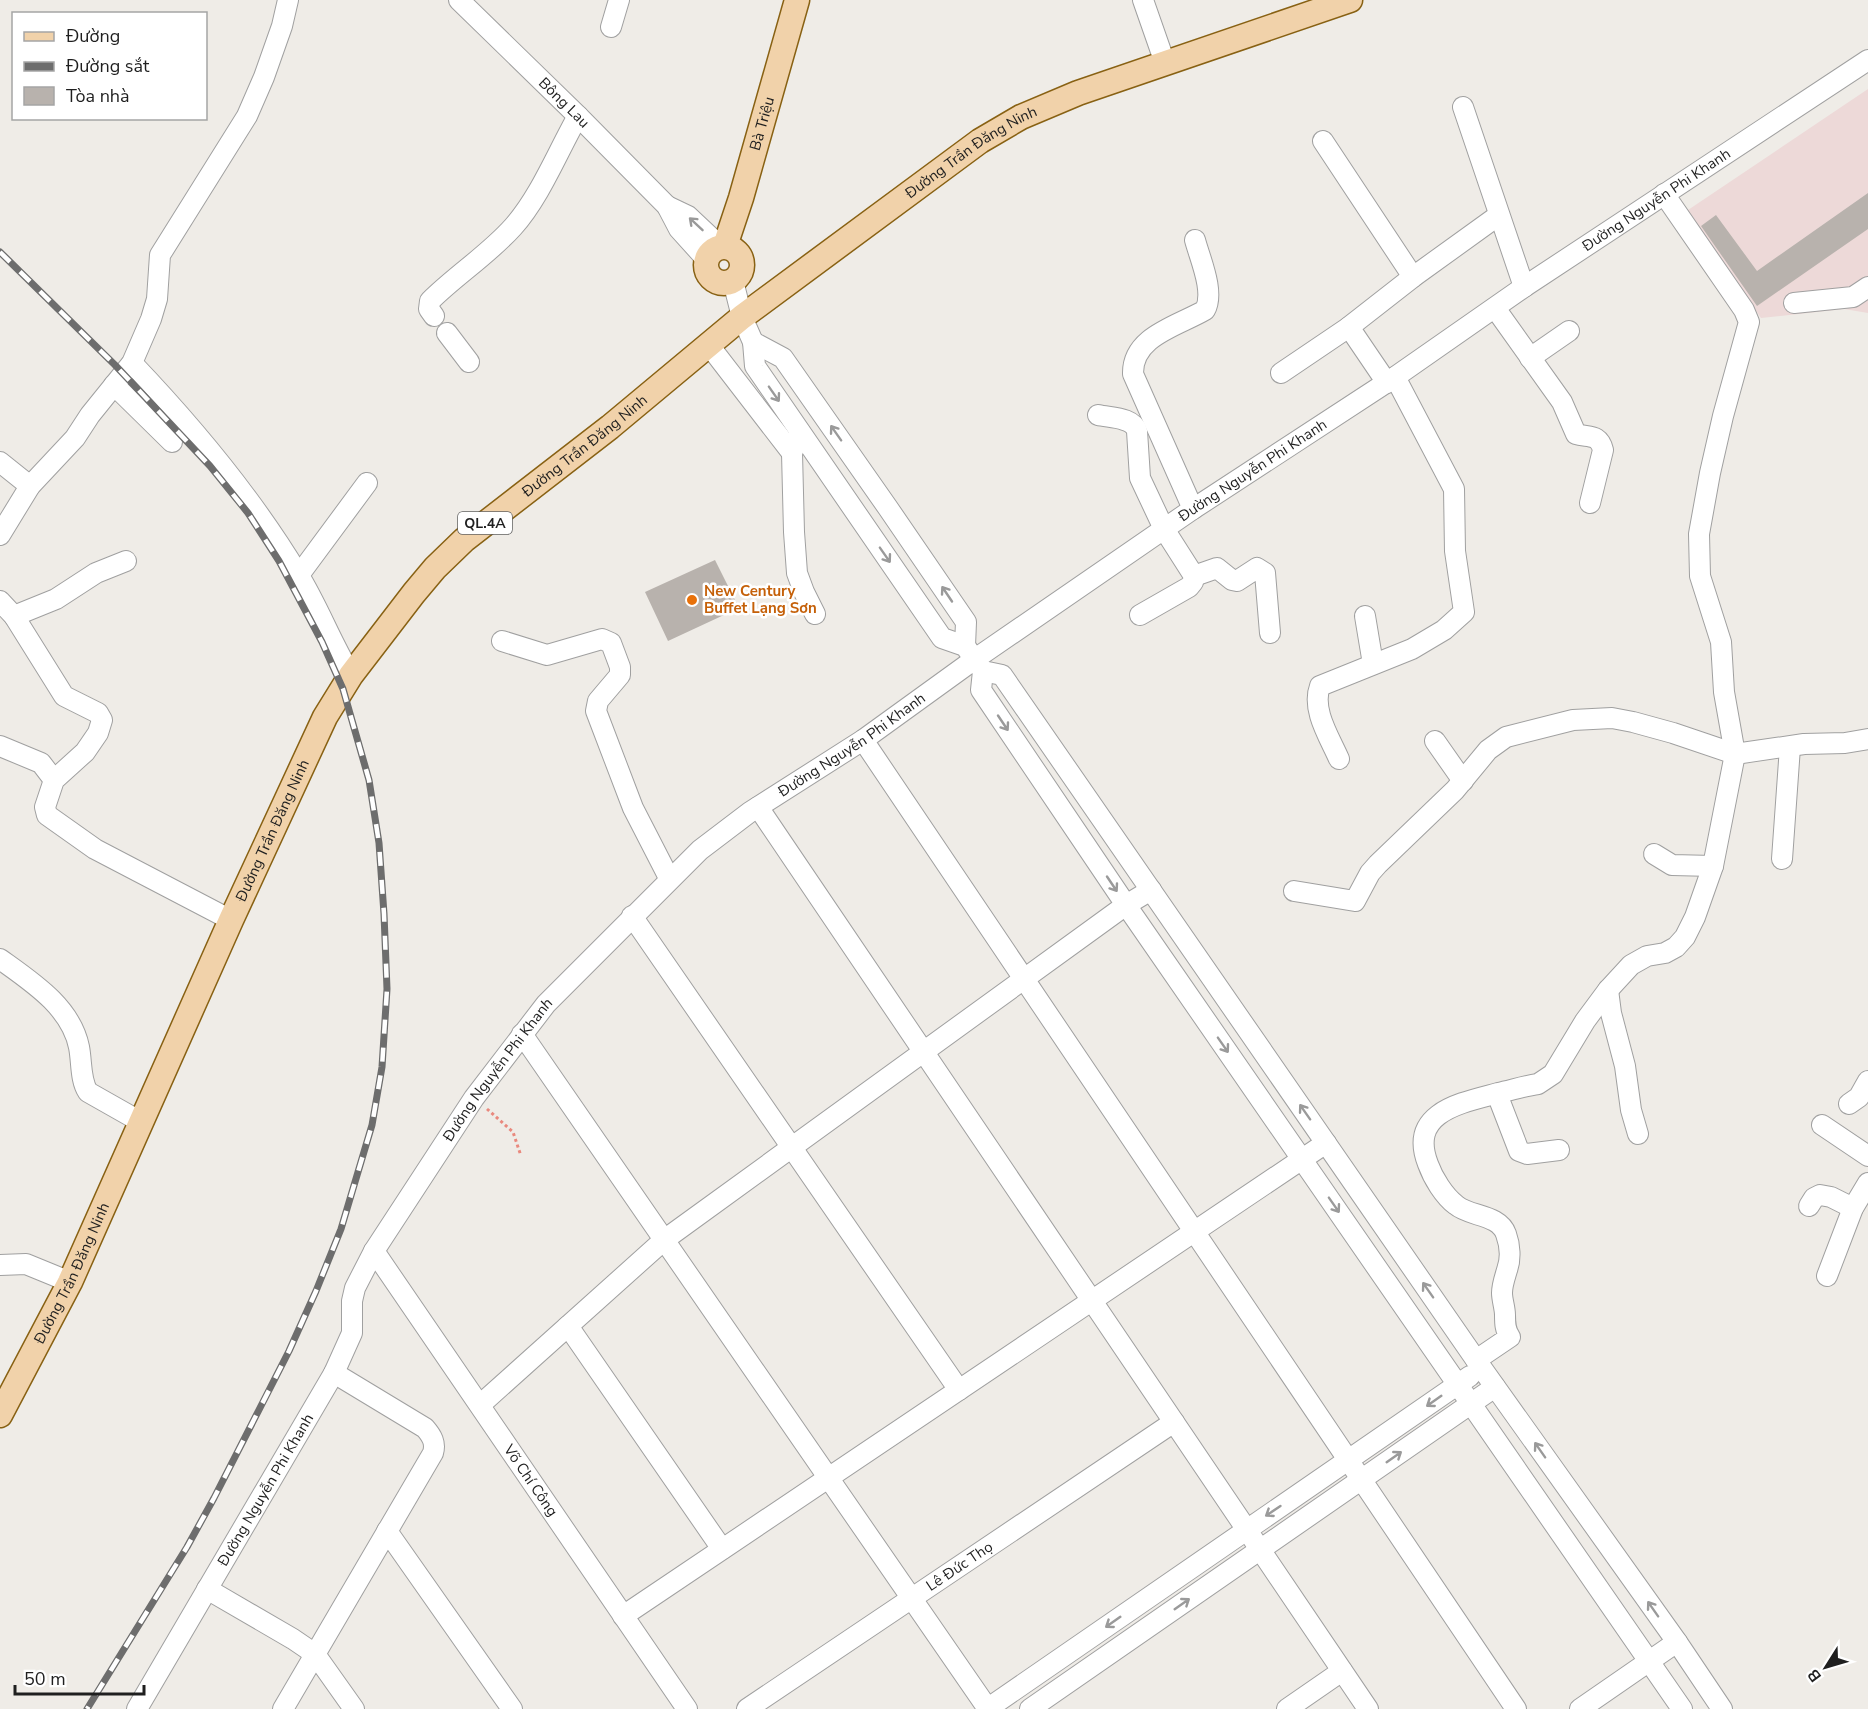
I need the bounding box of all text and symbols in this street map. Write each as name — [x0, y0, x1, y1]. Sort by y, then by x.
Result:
legend — [12, 12, 207, 120]
text: Đường — [65, 24, 120, 48]
text: Đường sắt — [65, 54, 150, 78]
street label: Bông Lau — [534, 73, 594, 132]
text: Tòa nhà — [66, 84, 130, 108]
street label: Bà Triệu — [745, 94, 779, 153]
street label: Đường Trần Đăng Ninh — [900, 101, 1040, 204]
street label: Đường Nguyễn Phi Khanh — [1577, 144, 1734, 256]
one-way arrow — [689, 217, 704, 231]
one-way arrow — [768, 385, 780, 402]
street label: Đường Trần Đăng Ninh — [517, 390, 652, 502]
street label: Đường Nguyễn Phi Khanh — [1174, 414, 1331, 527]
one-way arrow — [830, 426, 842, 442]
road number: QL.4A — [458, 512, 512, 534]
one-way arrow — [879, 546, 891, 562]
place label: New Century Buffet Lạng Sơn — [704, 581, 817, 618]
one-way arrow — [941, 586, 953, 603]
marker: New Century Buffet Lạng Sơn — [685, 593, 699, 607]
street label: Đường Nguyễn Phi Khanh — [773, 688, 929, 802]
one-way arrow — [997, 714, 1009, 730]
street label: Đường Trần Đăng Ninh — [230, 756, 314, 906]
one-way arrow — [1106, 876, 1118, 892]
street label: Đường Nguyễn Phi Khanh — [438, 993, 557, 1146]
one-way arrow — [1217, 1036, 1229, 1052]
one-way arrow — [1299, 1104, 1312, 1121]
one-way arrow — [1328, 1196, 1340, 1212]
street label: Đường Trần Đăng Ninh — [29, 1199, 114, 1348]
one-way arrow — [1422, 1282, 1434, 1299]
one-way arrow — [1426, 1395, 1443, 1407]
street label: Đường Nguyễn Phi Khanh — [212, 1410, 318, 1571]
street label: Võ Chí Công — [499, 1440, 563, 1520]
one-way arrow — [1534, 1442, 1546, 1458]
one-way arrow — [1385, 1451, 1402, 1463]
one-way arrow — [1265, 1505, 1282, 1518]
street label: Lê Đức Thọ — [922, 1537, 997, 1596]
one-way arrow — [1173, 1598, 1189, 1610]
one-way arrow — [1647, 1601, 1659, 1617]
one-way arrow — [1105, 1616, 1121, 1628]
north arrow — [1796, 1637, 1856, 1697]
scale bar — [15, 1658, 144, 1696]
text: B — [1803, 1664, 1827, 1686]
text: 50 m — [24, 1667, 66, 1691]

